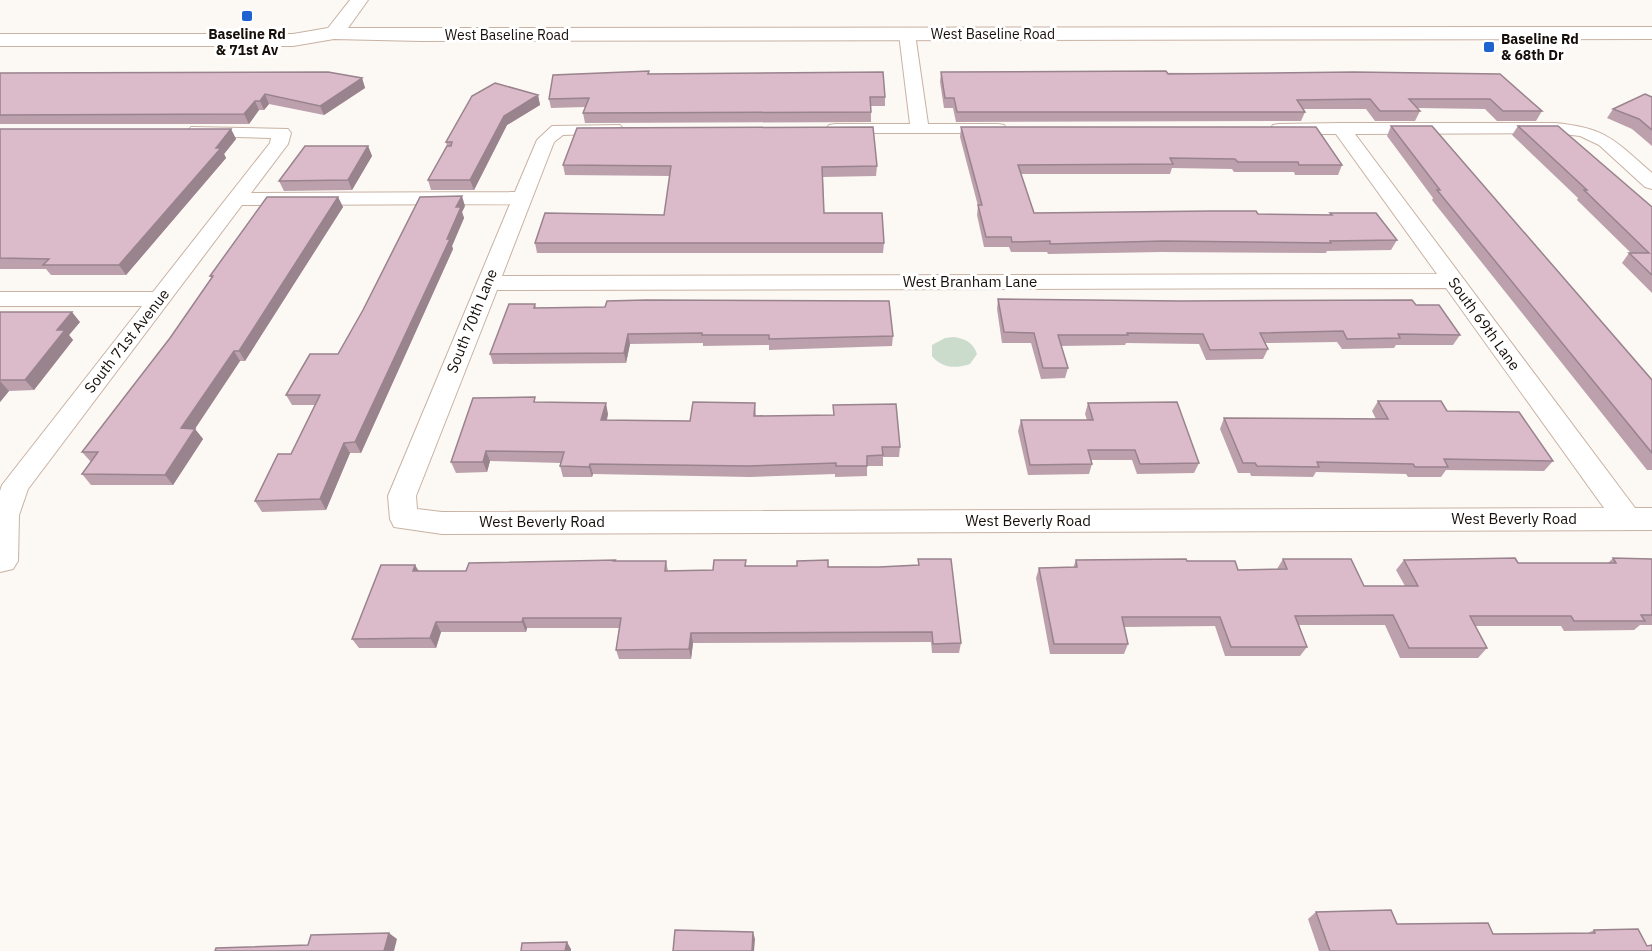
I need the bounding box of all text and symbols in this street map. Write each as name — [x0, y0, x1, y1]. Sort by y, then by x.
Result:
marker: Baseline Rd & 71st Av — [240, 9, 254, 23]
place label: Baseline Rd & 71st Av — [208, 25, 286, 59]
street label: West Baseline Road — [931, 25, 1055, 43]
street label: West Baseline Road — [445, 26, 569, 44]
place label: Baseline Rd & 68th Dr — [1501, 30, 1579, 64]
marker: Baseline Rd & 68th Dr — [1482, 40, 1496, 54]
street label: South 70th Lane — [442, 266, 501, 376]
street label: West Branham Lane — [903, 272, 1037, 291]
street label: South 69th Lane — [1444, 273, 1525, 374]
street label: South 71st Avenue — [80, 285, 173, 397]
street label: West Beverly Road — [1451, 509, 1577, 528]
street label: West Beverly Road — [965, 511, 1091, 530]
street label: West Beverly Road — [479, 512, 605, 531]

